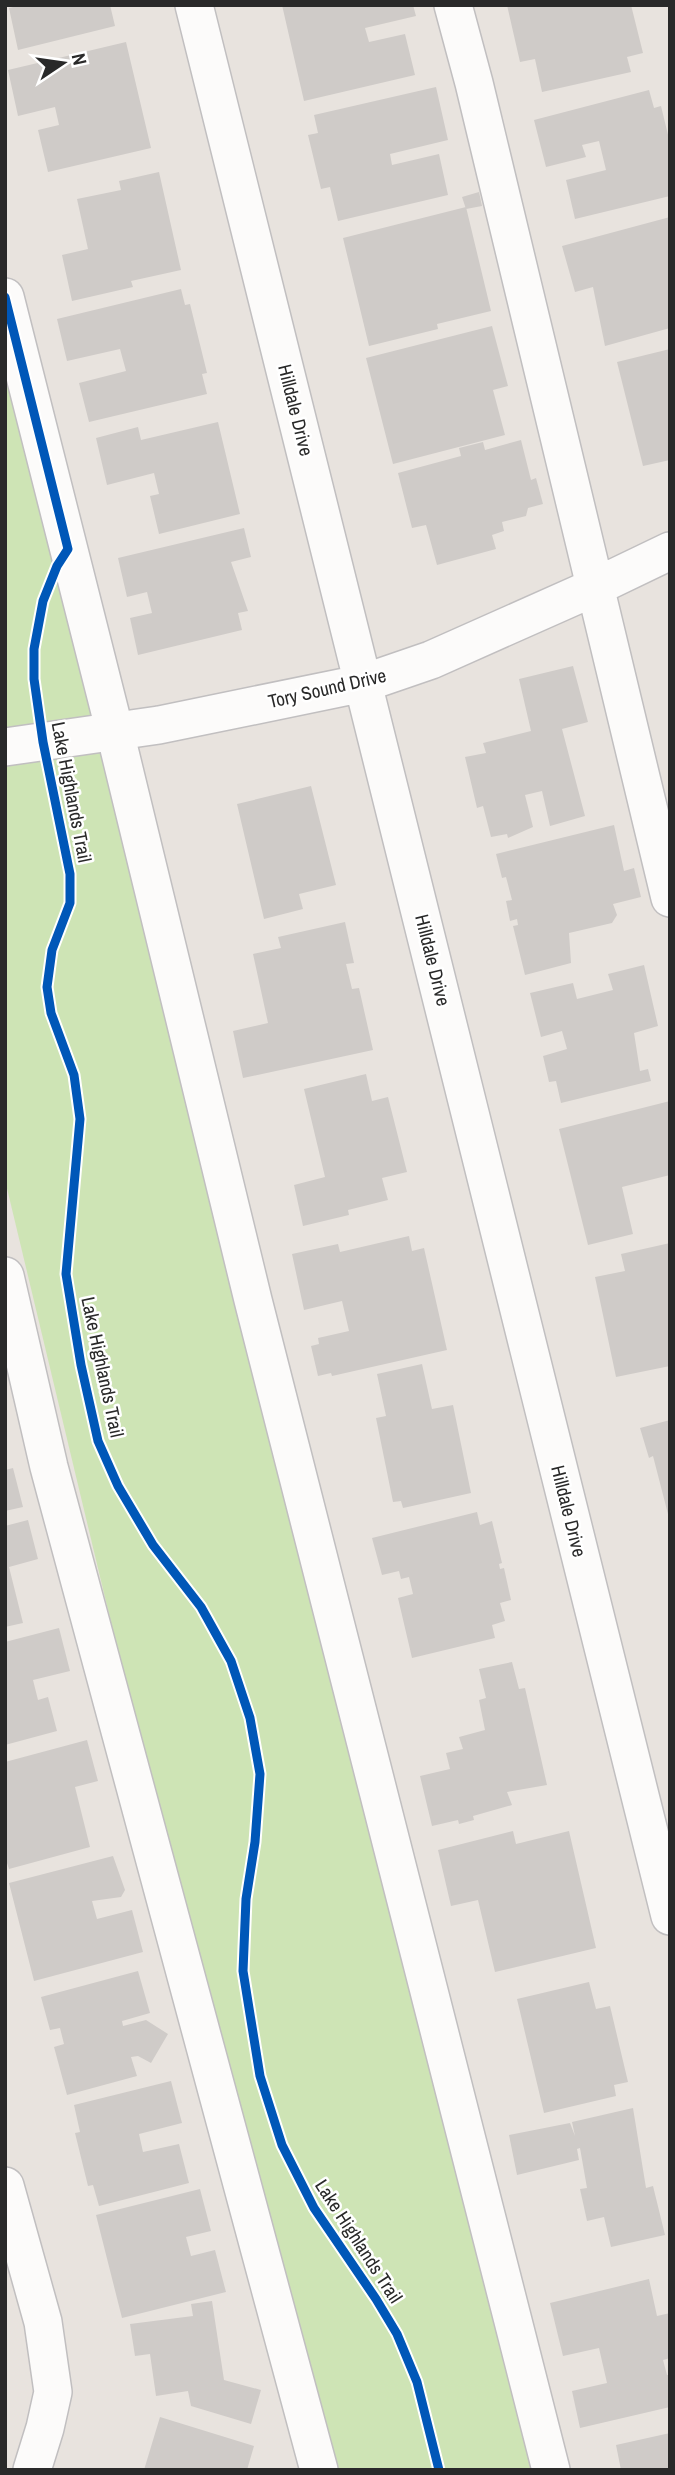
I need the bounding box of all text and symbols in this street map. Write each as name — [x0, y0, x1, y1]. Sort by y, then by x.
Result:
north arrow — [28, 28, 98, 98]
text: N — [66, 51, 93, 68]
street label: Hilldale Drive — [272, 361, 320, 459]
street label: Tory Sound Drive — [265, 662, 389, 714]
street label: Lake Highlands Trail — [46, 719, 98, 865]
street label: Hilldale Drive — [409, 911, 457, 1009]
street label: Lake Highlands Trail — [75, 1294, 131, 1440]
street label: Hilldale Drive — [545, 1462, 593, 1560]
street label: Lake Highlands Trail — [309, 2174, 409, 2308]

